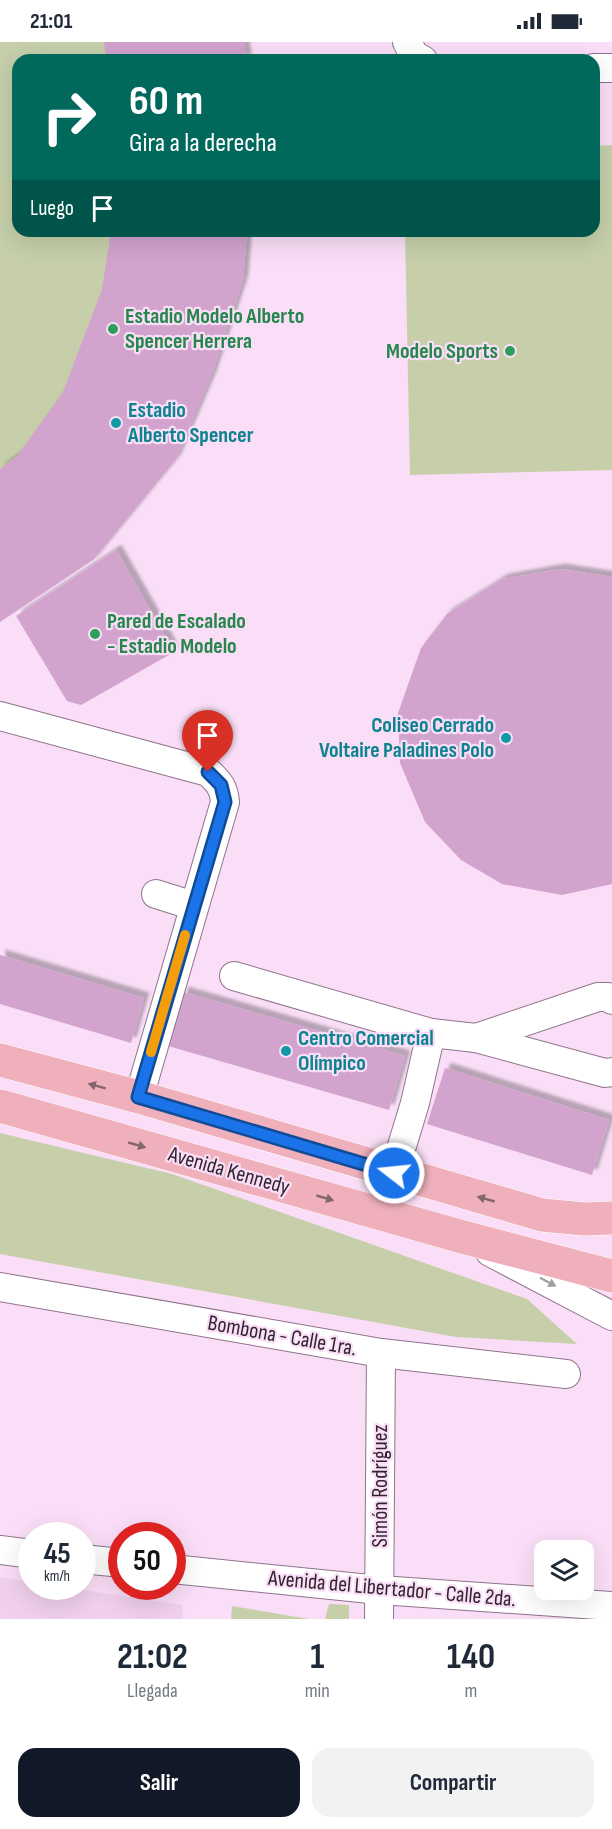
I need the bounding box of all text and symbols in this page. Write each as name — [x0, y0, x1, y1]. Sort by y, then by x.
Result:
text: 21:01 — [30, 8, 72, 35]
text: 60 m — [129, 76, 203, 127]
icon: right — [30, 78, 108, 156]
text: Gira a la derecha — [129, 127, 277, 159]
icon: arrive — [86, 192, 119, 225]
text: Luego — [30, 195, 74, 222]
place label: Estadio Modelo Alberto Spencer Herrera — [125, 303, 304, 355]
marker: Estadio Modelo Alberto Spencer Herrera — [106, 322, 120, 336]
place label: Modelo Sports — [386, 338, 498, 365]
marker: Modelo Sports — [503, 344, 517, 358]
place label: Estadio Alberto Spencer — [127, 397, 254, 449]
marker: Estadio Alberto Spencer — [109, 416, 123, 430]
place label: Pared de Escalado - Estadio Modelo — [107, 608, 246, 660]
marker: Pared de Escalado - Estadio Modelo — [88, 627, 102, 641]
pin — [182, 710, 233, 772]
place label: Coliseo Cerrado Voltaire Paladines Polo — [319, 712, 494, 764]
icon: arrive — [191, 719, 224, 752]
marker: Coliseo Cerrado Voltaire Paladines Polo — [499, 731, 513, 745]
place label: Centro Comercial Olímpico — [298, 1025, 434, 1077]
marker: Centro Comercial Olímpico — [279, 1044, 293, 1058]
one-way arrow — [87, 1081, 105, 1090]
one-way arrow — [128, 1141, 146, 1150]
street label: Avenida Kennedy — [164, 1141, 293, 1201]
position arrow — [362, 1141, 426, 1205]
one-way arrow — [316, 1194, 334, 1203]
one-way arrow — [476, 1194, 494, 1203]
one-way arrow — [540, 1277, 557, 1287]
street label: Bombona - Calle 1ra. — [206, 1310, 358, 1362]
street label: Simón Rodríguez — [367, 1424, 394, 1548]
speed limit sign: 50 — [108, 1522, 186, 1600]
text: 45 — [43, 1536, 71, 1572]
map controls — [534, 1540, 594, 1600]
button: layers — [534, 1540, 594, 1600]
street label: Avenida del Libertador - Calle 2da. — [266, 1565, 517, 1613]
text: km/h — [44, 1567, 70, 1586]
text: 21:02 — [117, 1636, 188, 1679]
text: 1 — [310, 1636, 324, 1679]
text: 140 — [447, 1636, 495, 1679]
text: Llegada — [127, 1679, 178, 1703]
text: min — [305, 1679, 330, 1703]
text: m — [464, 1679, 477, 1703]
button: Salir — [18, 1748, 300, 1817]
button: Compartir — [312, 1748, 594, 1817]

